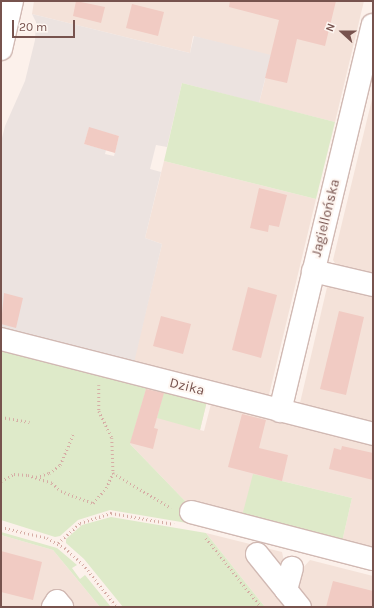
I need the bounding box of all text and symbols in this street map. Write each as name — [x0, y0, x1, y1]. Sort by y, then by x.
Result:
scale bar — [14, 12, 77, 38]
north arrow — [322, 12, 362, 52]
text: 20 m — [19, 20, 47, 34]
text: N — [323, 22, 338, 34]
street label: Jagiellońska — [308, 177, 344, 259]
street label: Dzika — [168, 375, 206, 399]

